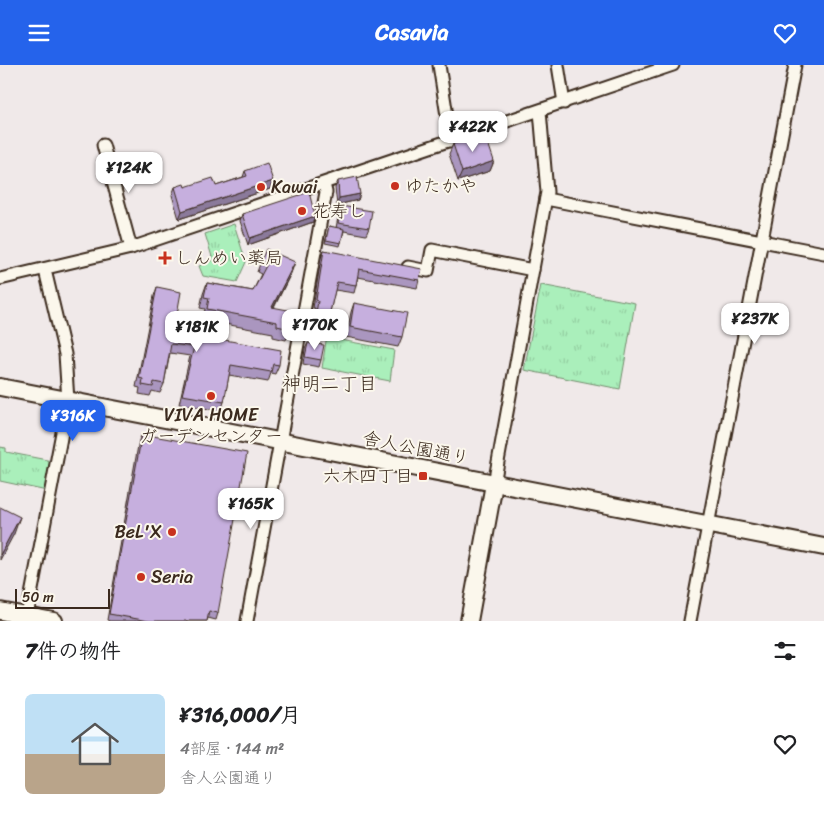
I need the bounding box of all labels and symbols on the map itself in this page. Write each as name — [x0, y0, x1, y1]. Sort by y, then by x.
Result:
pin: ¥422K — [438, 111, 508, 153]
pin: ¥124K — [94, 151, 164, 194]
place label: ゆたかや — [405, 170, 477, 202]
place label: Kawai — [271, 171, 318, 203]
marker: ゆたかや — [389, 180, 401, 192]
marker: Kawai — [255, 181, 267, 193]
place label: 花寿し — [312, 195, 366, 227]
marker: 花寿し — [296, 205, 308, 217]
place label: しんめい薬局 — [175, 242, 283, 274]
marker: しんめい薬局 — [159, 252, 171, 264]
pin: ¥237K — [720, 303, 790, 345]
pin: ¥170K — [280, 309, 350, 351]
pin: ¥181K — [162, 311, 232, 353]
district label: 神明二丁目 — [282, 367, 378, 400]
marker: VIVA HOME ガーデンセンター — [205, 390, 217, 402]
pin: ¥316K — [38, 399, 108, 442]
place label: VIVA HOME ガーデンセンター — [139, 399, 283, 452]
street label: 舎人公園通り — [360, 422, 472, 474]
place label: 六木四丁目 — [323, 460, 413, 492]
marker: 六木四丁目 — [417, 470, 429, 482]
pin: ¥165K — [216, 487, 286, 530]
place label: BeL'X — [114, 516, 162, 548]
marker: BeL'X — [166, 526, 178, 538]
place label: Seria — [151, 561, 193, 593]
marker: Seria — [135, 571, 147, 583]
scale bar — [15, 586, 110, 609]

